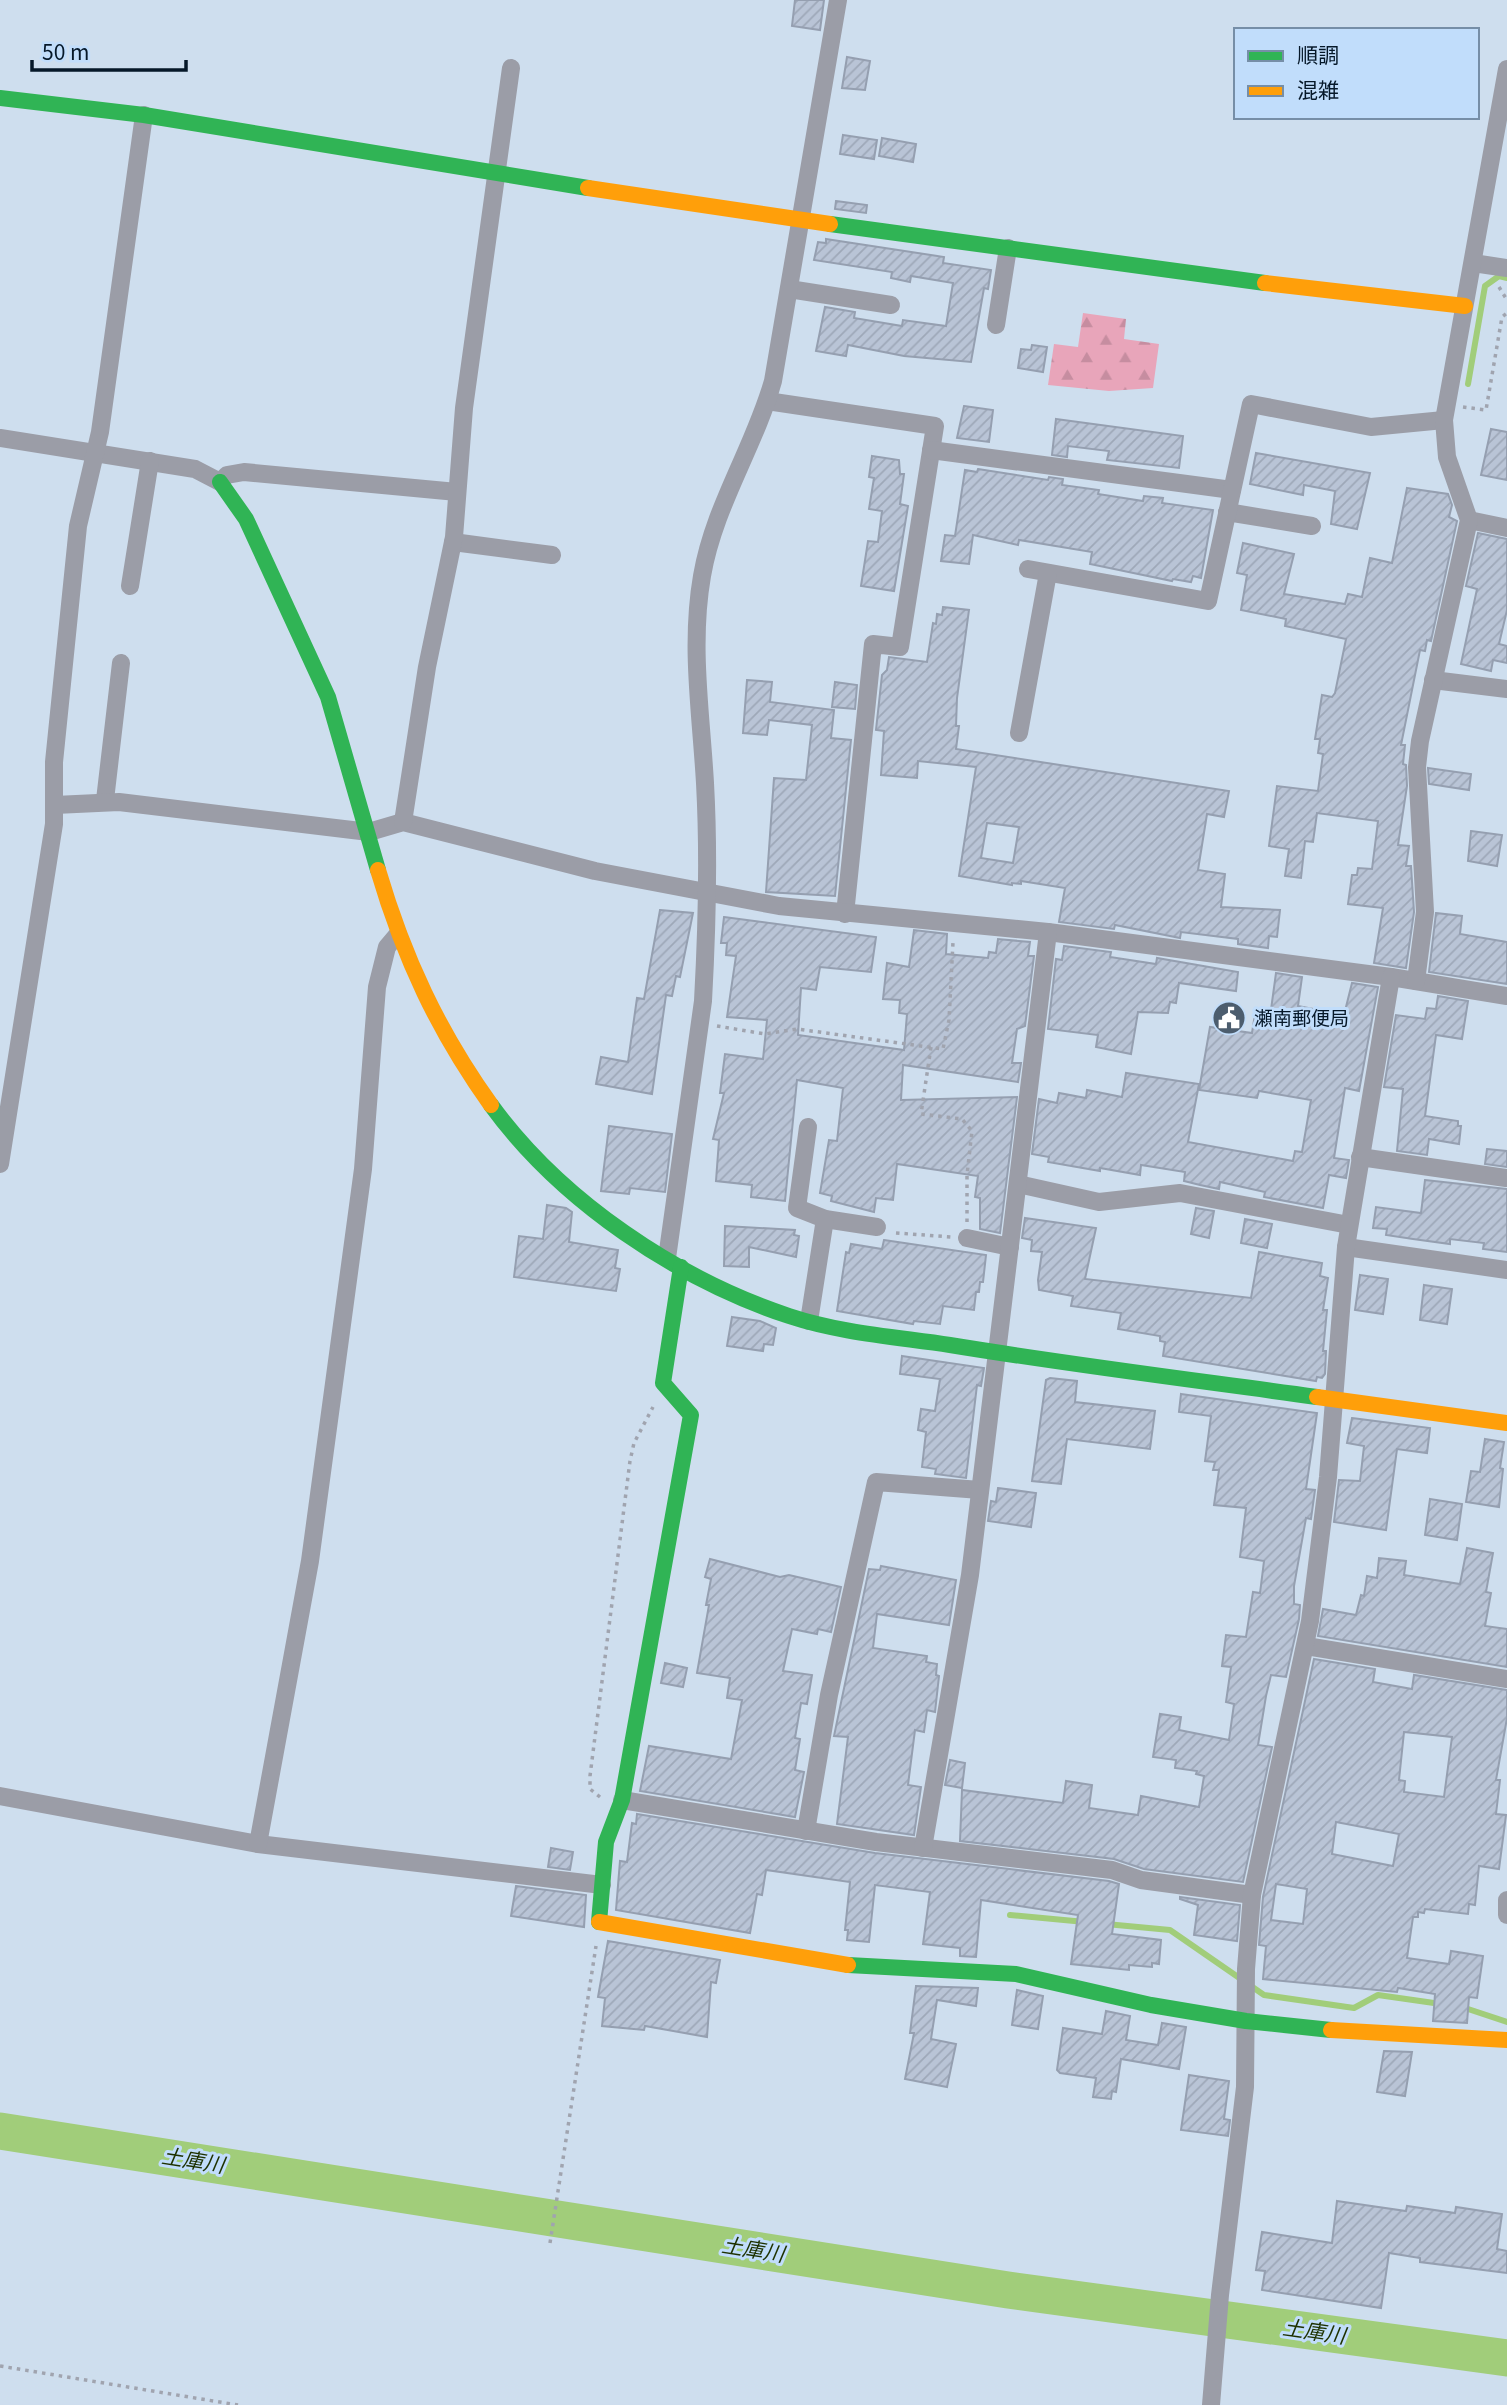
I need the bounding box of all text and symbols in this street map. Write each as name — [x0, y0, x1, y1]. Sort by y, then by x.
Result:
scale bar — [32, 28, 186, 72]
legend — [1234, 28, 1479, 119]
text: 50 m — [42, 36, 89, 66]
text: 順調 — [1297, 39, 1339, 69]
text: 混雑 — [1297, 74, 1339, 104]
public building icon: 瀬南郵便局 — [1210, 999, 1248, 1037]
place label: 瀬南郵便局 — [1254, 1003, 1349, 1030]
water label: 土庫川 — [160, 2139, 229, 2179]
water label: 土庫川 — [720, 2228, 789, 2268]
water label: 土庫川 — [1281, 2311, 1350, 2350]

